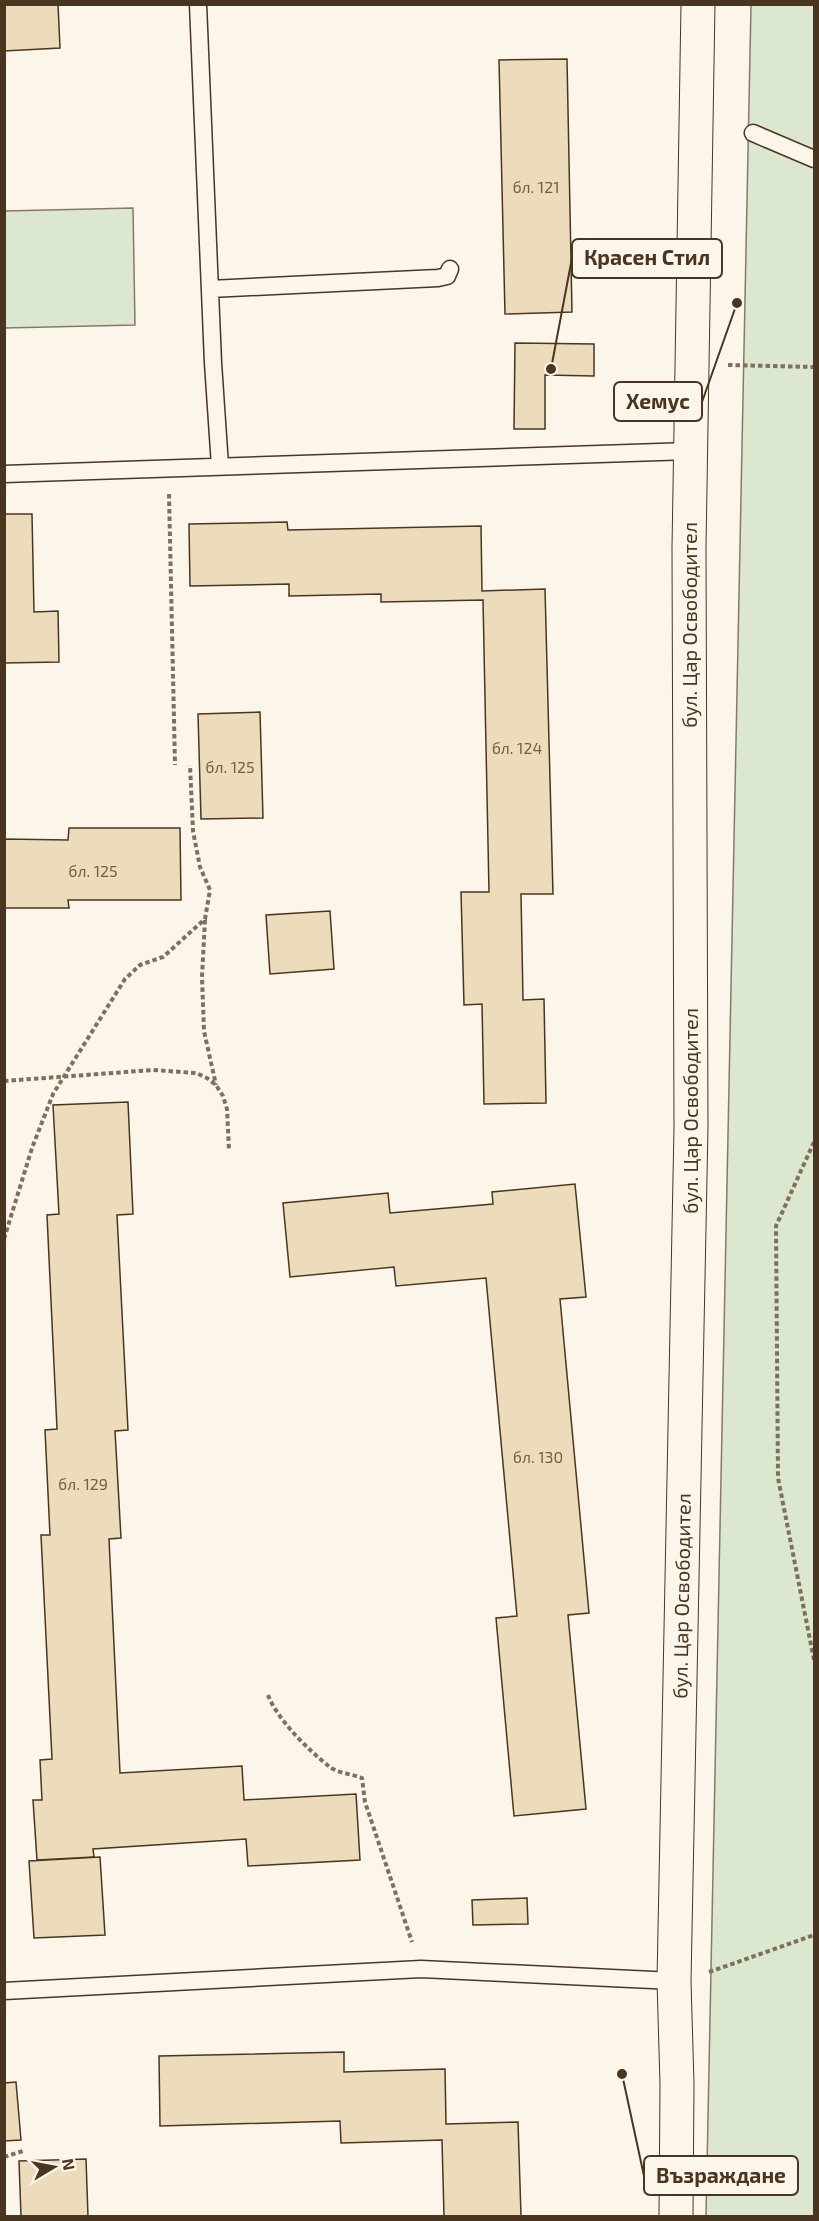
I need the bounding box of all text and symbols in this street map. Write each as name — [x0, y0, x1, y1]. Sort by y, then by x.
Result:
house number: бл. 121 — [512, 177, 560, 196]
callout: Красен Стил — [572, 239, 722, 278]
text: Красен Стил — [584, 244, 710, 269]
callout: Хемус — [614, 382, 702, 421]
text: Хемус — [626, 388, 690, 413]
street label: бул. Цар Освободител — [677, 522, 702, 728]
house number: бл. 124 — [492, 738, 542, 757]
house number: бл. 125 — [205, 757, 255, 776]
house number: бл. 125 — [68, 861, 118, 880]
street label: бул. Цар Освободител — [678, 1008, 703, 1214]
house number: бл. 130 — [513, 1447, 563, 1466]
house number: бл. 129 — [58, 1474, 108, 1493]
street label: бул. Цар Освободител — [667, 1493, 696, 1699]
north arrow — [24, 2137, 84, 2197]
callout: Възраждане — [644, 2156, 798, 2195]
text: N — [59, 2157, 80, 2172]
text: Възраждане — [656, 2162, 786, 2187]

